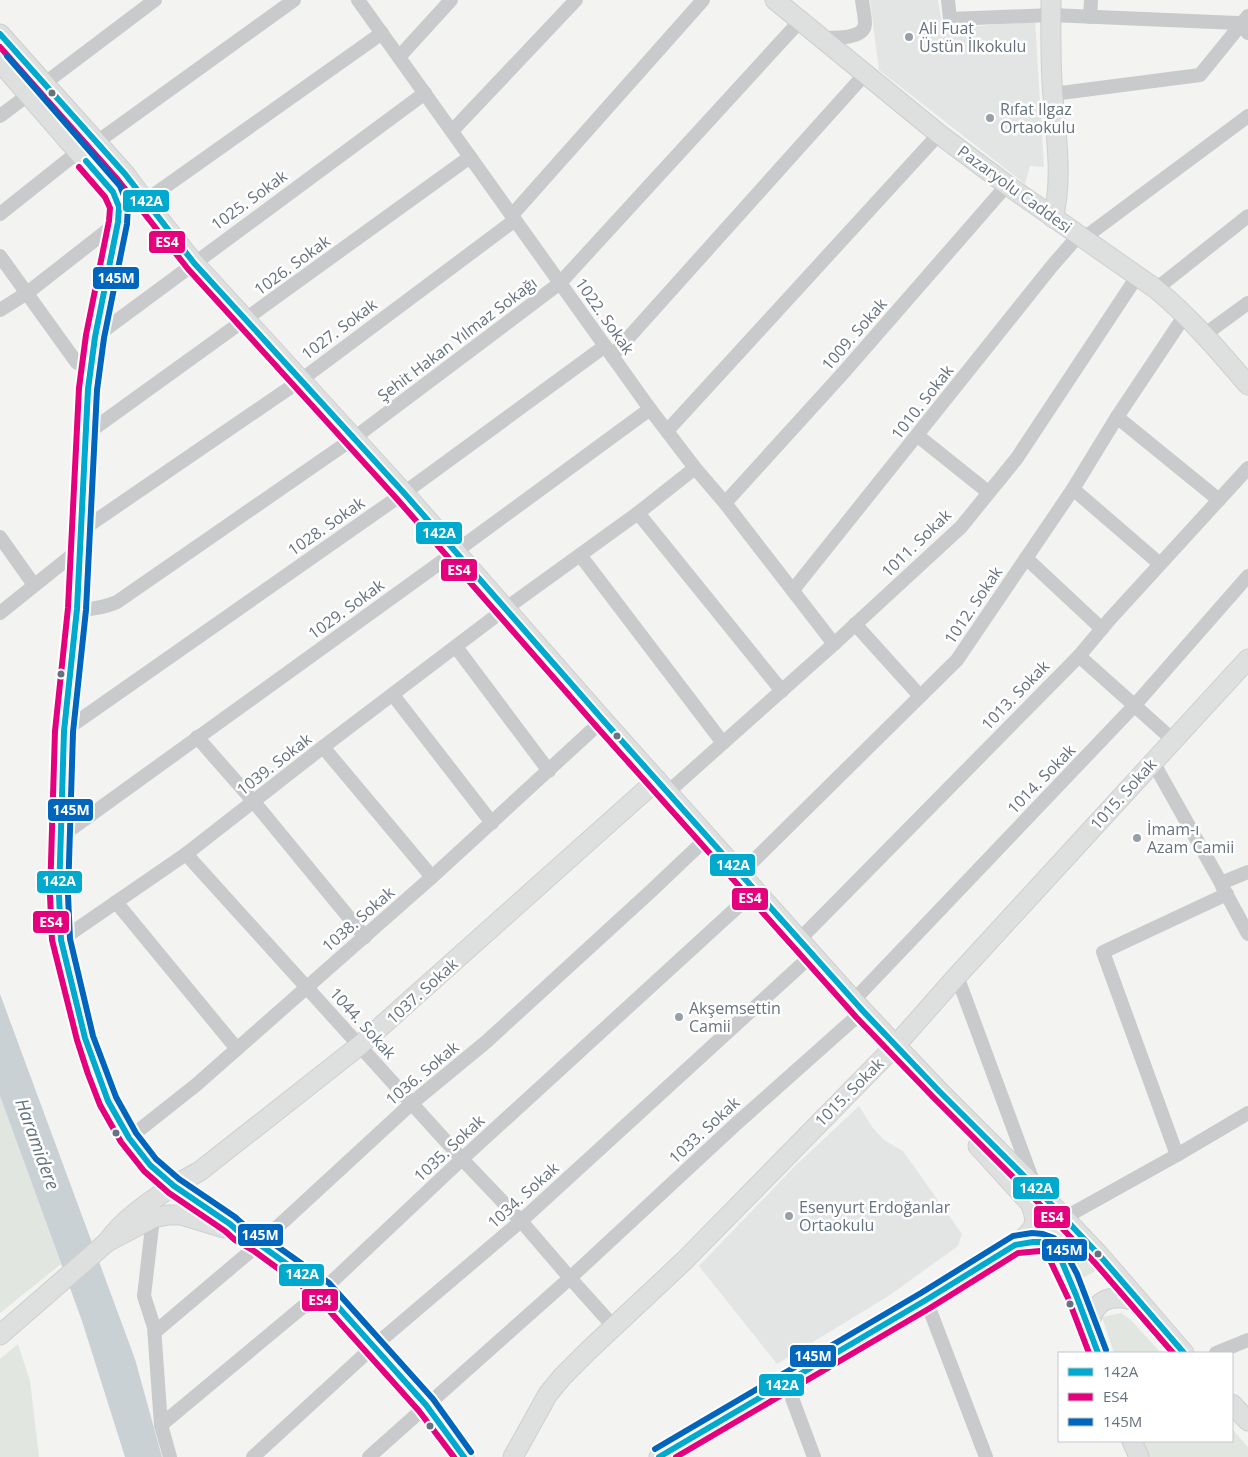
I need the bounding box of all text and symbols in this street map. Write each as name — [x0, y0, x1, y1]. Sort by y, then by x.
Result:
place label: Ali Fuat Üstün İlkokulu — [919, 17, 1026, 57]
marker: Ali Fuat Üstün İlkokulu — [903, 31, 915, 43]
unlabelled marker — [47, 88, 57, 98]
place label: Rıfat Ilgaz Ortaokulu — [1000, 98, 1075, 138]
marker: Rıfat Ilgaz Ortaokulu — [984, 112, 996, 124]
street label: Pazaryolu Caddesi — [953, 140, 1077, 238]
street label: 1025. Sokak — [207, 165, 292, 235]
line badge: 142A — [122, 189, 170, 213]
text: 142A — [129, 191, 163, 210]
line badge: ES4 — [148, 230, 186, 254]
street label: 1026. Sokak — [250, 230, 335, 300]
text: ES4 — [155, 232, 179, 251]
line badge: 145M — [92, 266, 140, 290]
text: 145M — [97, 268, 135, 287]
street label: Şehit Hakan Yılmaz Sokağı — [373, 272, 541, 406]
street label: 1022. Sokak — [570, 273, 640, 359]
street label: 1027. Sokak — [297, 293, 382, 365]
street label: 1009. Sokak — [816, 293, 892, 375]
street label: 1010. Sokak — [886, 360, 958, 444]
street label: 1028. Sokak — [283, 491, 369, 561]
street label: 1011. Sokak — [876, 504, 956, 582]
line badge: 142A — [415, 521, 463, 545]
text: 142A — [422, 523, 456, 542]
line badge: ES4 — [440, 558, 478, 582]
text: ES4 — [447, 560, 471, 579]
street label: 1012. Sokak — [939, 561, 1007, 648]
street label: 1029. Sokak — [304, 574, 389, 644]
street label: 1013. Sokak — [976, 655, 1054, 735]
unlabelled marker — [56, 669, 66, 679]
street label: 1039. Sokak — [232, 728, 316, 800]
unlabelled marker — [612, 731, 622, 741]
street label: 1014. Sokak — [1002, 739, 1080, 819]
street label: 1015. Sokak — [1085, 753, 1161, 834]
line badge: 145M — [47, 798, 94, 822]
text: 145M — [52, 800, 90, 819]
place label: İmam-ı Azam Camii — [1147, 818, 1234, 858]
marker: İmam-ı Azam Camii — [1131, 832, 1143, 844]
line badge: 142A — [709, 853, 756, 877]
text: 142A — [716, 855, 750, 874]
line badge: 142A — [36, 870, 83, 894]
text: 142A — [42, 871, 76, 890]
street label: 1038. Sokak — [317, 881, 399, 957]
line badge: ES4 — [731, 887, 769, 911]
text: ES4 — [738, 888, 762, 907]
line badge: ES4 — [32, 910, 70, 934]
text: ES4 — [39, 912, 63, 931]
street label: 1037. Sokak — [382, 953, 463, 1029]
street label: 1044. Sokak — [325, 983, 401, 1064]
place label: Akşemsettin Camii — [689, 997, 781, 1037]
marker: Akşemsettin Camii — [673, 1011, 685, 1023]
street label: 1036. Sokak — [381, 1036, 464, 1110]
street label: 1015. Sokak — [810, 1052, 889, 1131]
street label: 1033. Sokak — [664, 1091, 744, 1168]
water label: Haramidere — [10, 1095, 66, 1193]
street label: 1035. Sokak — [409, 1109, 489, 1186]
unlabelled marker — [111, 1128, 121, 1138]
street label: 1034. Sokak — [483, 1157, 564, 1233]
line badge: 142A — [1012, 1176, 1060, 1200]
text: 142A — [1019, 1178, 1053, 1197]
place label: Esenyurt Erdoğanlar Ortaokulu — [799, 1196, 951, 1236]
line badge: ES4 — [1033, 1205, 1071, 1229]
text: ES4 — [1040, 1207, 1064, 1226]
marker: Esenyurt Erdoğanlar Ortaokulu — [783, 1210, 795, 1222]
line badge: 145M — [237, 1223, 284, 1247]
text: 145M — [241, 1225, 279, 1244]
line badge: 145M — [1041, 1238, 1088, 1262]
text: 145M — [1045, 1240, 1083, 1259]
unlabelled marker — [1093, 1249, 1103, 1259]
line badge: 142A — [278, 1263, 325, 1287]
text: 142A — [285, 1264, 319, 1283]
line badge: ES4 — [301, 1288, 339, 1312]
text: ES4 — [308, 1290, 332, 1309]
unlabelled marker — [1065, 1299, 1075, 1309]
line badge: 145M — [789, 1344, 837, 1368]
text: 145M — [794, 1346, 832, 1365]
legend — [1058, 1352, 1233, 1442]
text: 142A — [1103, 1361, 1139, 1381]
line badge: 142A — [758, 1373, 805, 1397]
text: 142A — [765, 1375, 799, 1394]
text: ES4 — [1103, 1386, 1129, 1406]
text: 145M — [1103, 1411, 1142, 1431]
unlabelled marker — [425, 1421, 435, 1431]

